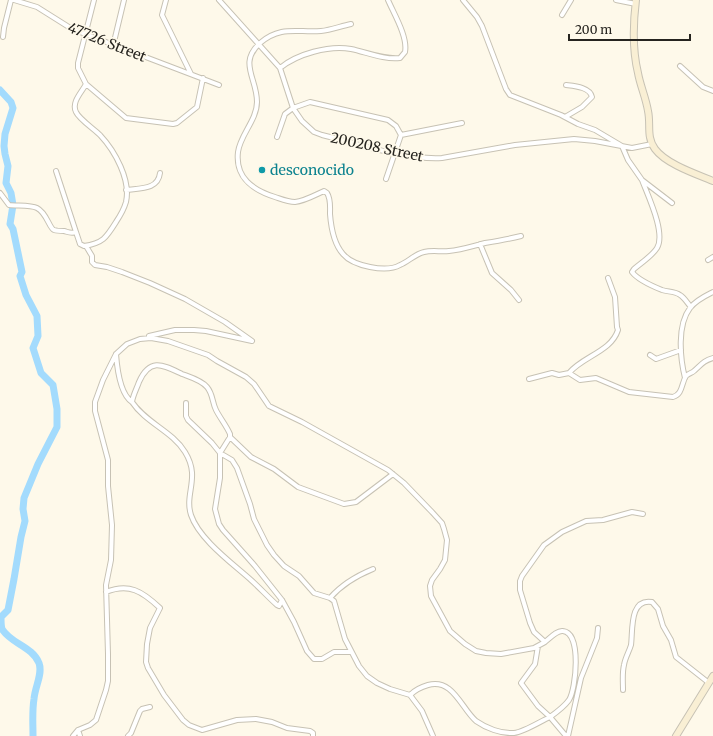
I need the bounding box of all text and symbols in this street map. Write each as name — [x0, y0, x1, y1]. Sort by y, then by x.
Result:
scale bar — [569, 16, 690, 42]
street label: 47726 Street — [65, 18, 149, 66]
text: 200 m — [575, 22, 612, 37]
street label: 200208 Street — [329, 128, 426, 166]
place label: desconocido — [270, 161, 354, 179]
marker: desconocido — [257, 165, 267, 175]

